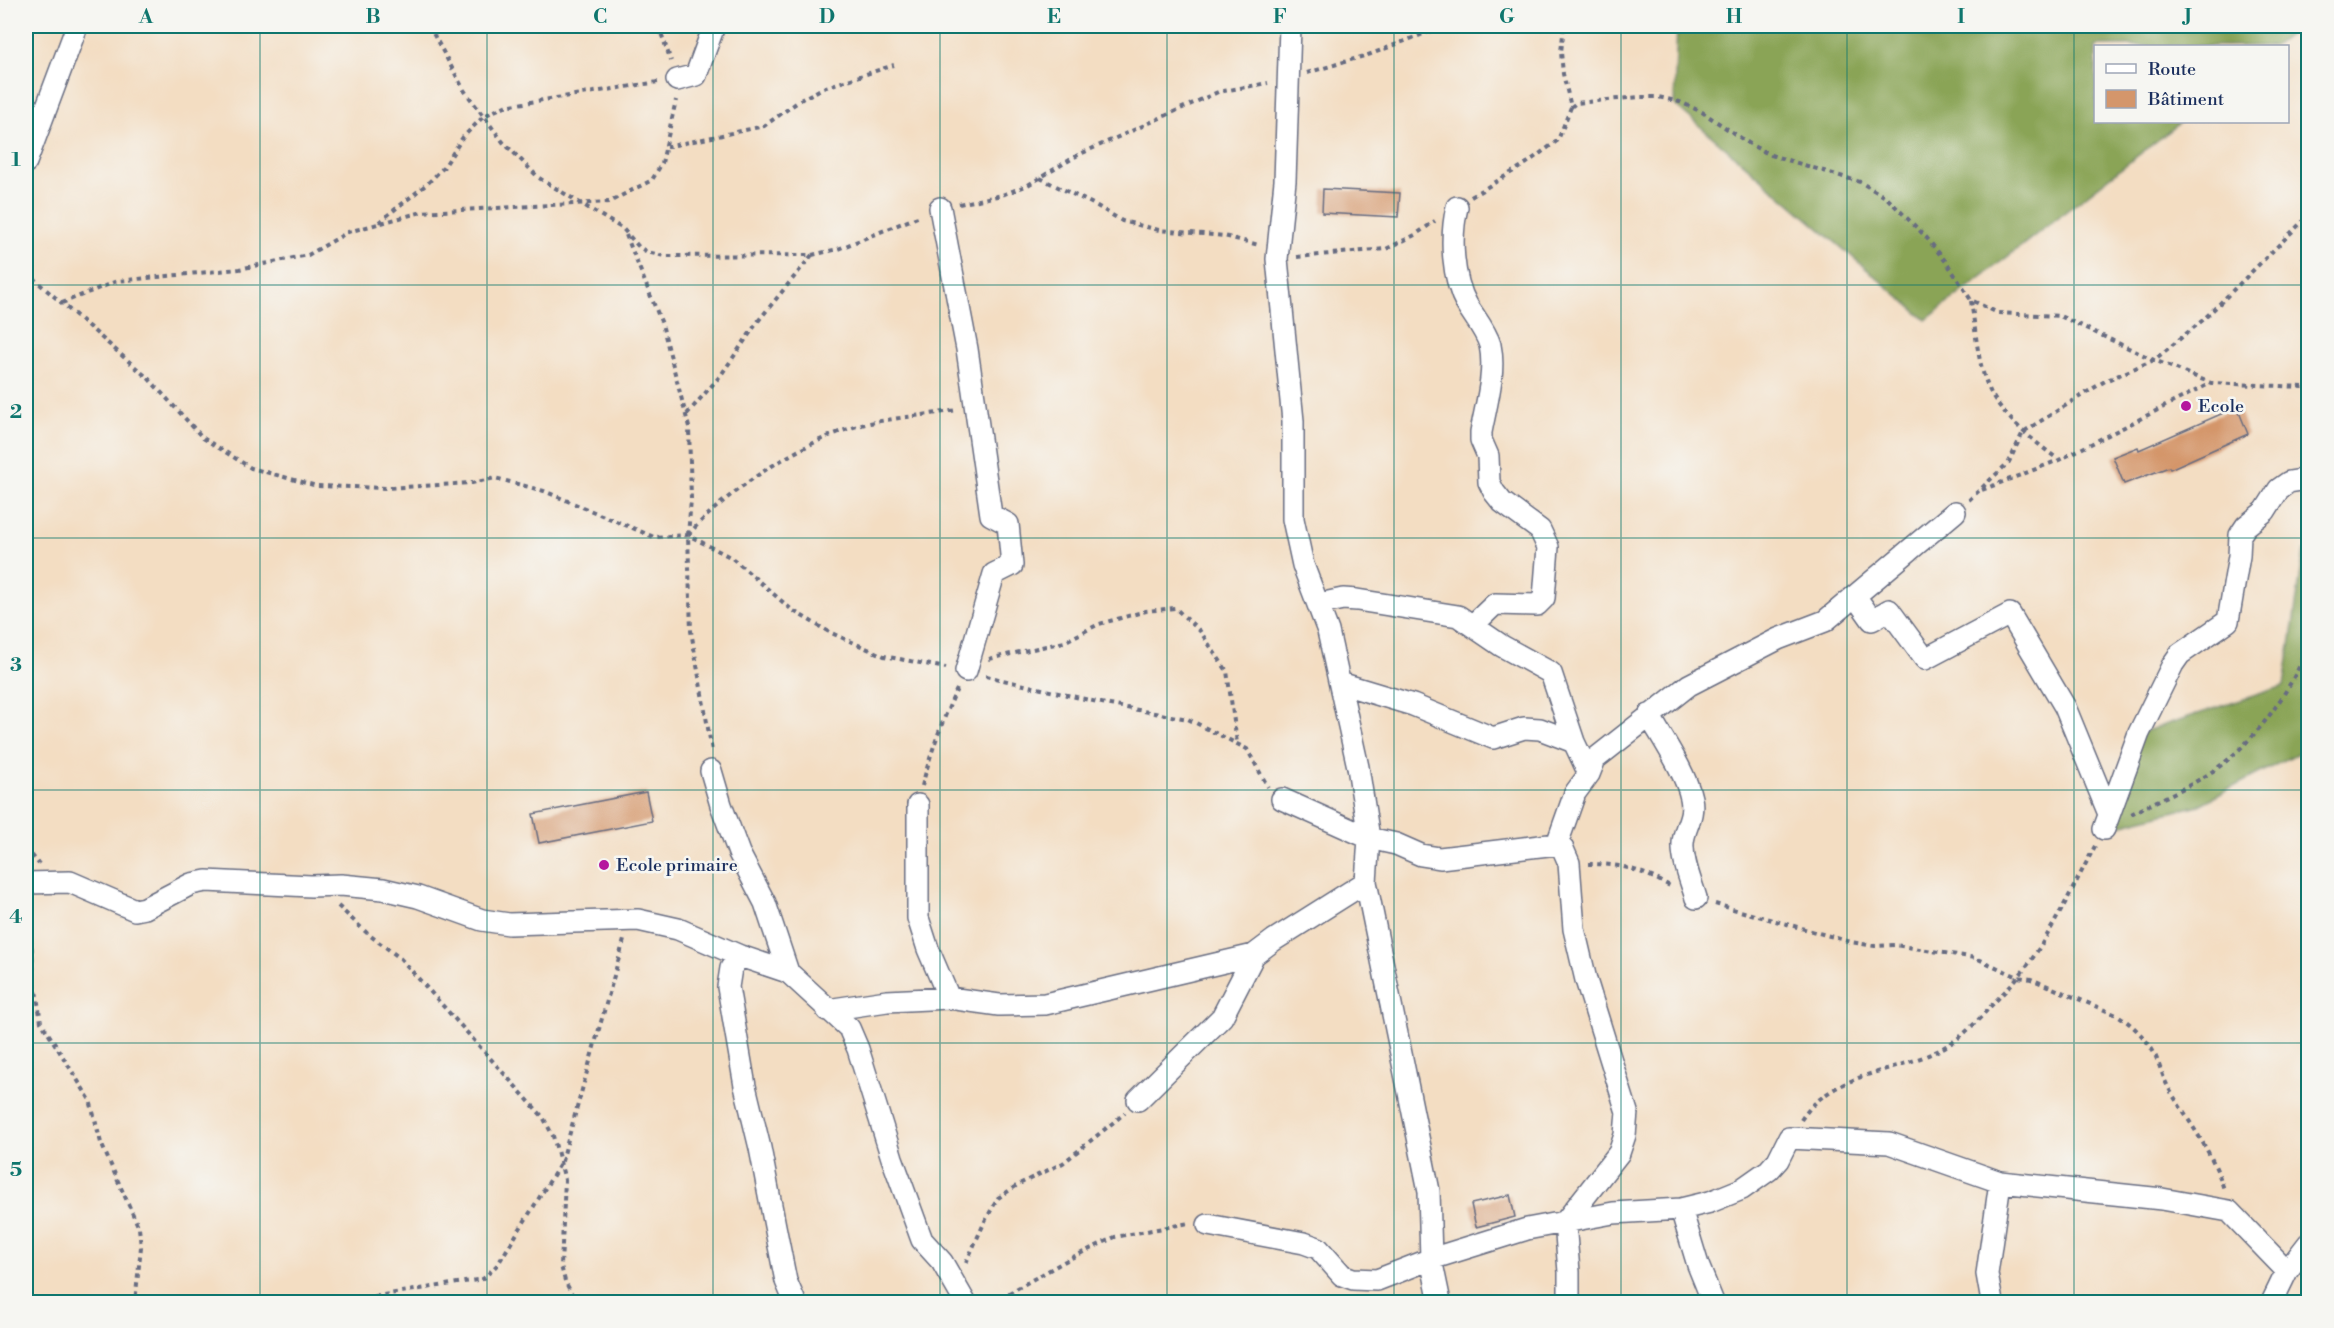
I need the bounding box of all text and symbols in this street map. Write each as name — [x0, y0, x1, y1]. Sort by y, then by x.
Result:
text: A — [138, 5, 154, 30]
text: B — [365, 5, 381, 30]
text: C — [593, 5, 607, 30]
text: D — [819, 5, 835, 30]
text: E — [1047, 5, 1061, 30]
text: F — [1273, 5, 1287, 30]
text: G — [1499, 5, 1515, 30]
text: H — [1726, 5, 1743, 30]
text: I — [1957, 5, 1965, 30]
text: J — [2181, 5, 2192, 30]
legend — [2094, 45, 2289, 123]
text: Route — [2148, 58, 2196, 81]
text: Bâtiment — [2147, 88, 2225, 111]
text: 1 — [11, 148, 21, 173]
place label: Ecole — [2198, 395, 2244, 418]
marker: Ecole — [2179, 399, 2193, 413]
text: 2 — [10, 400, 22, 425]
text: 3 — [10, 653, 22, 678]
place label: Ecole primaire — [616, 854, 738, 877]
marker: Ecole primaire — [597, 858, 611, 872]
text: 4 — [9, 905, 23, 930]
text: 5 — [10, 1158, 22, 1183]

